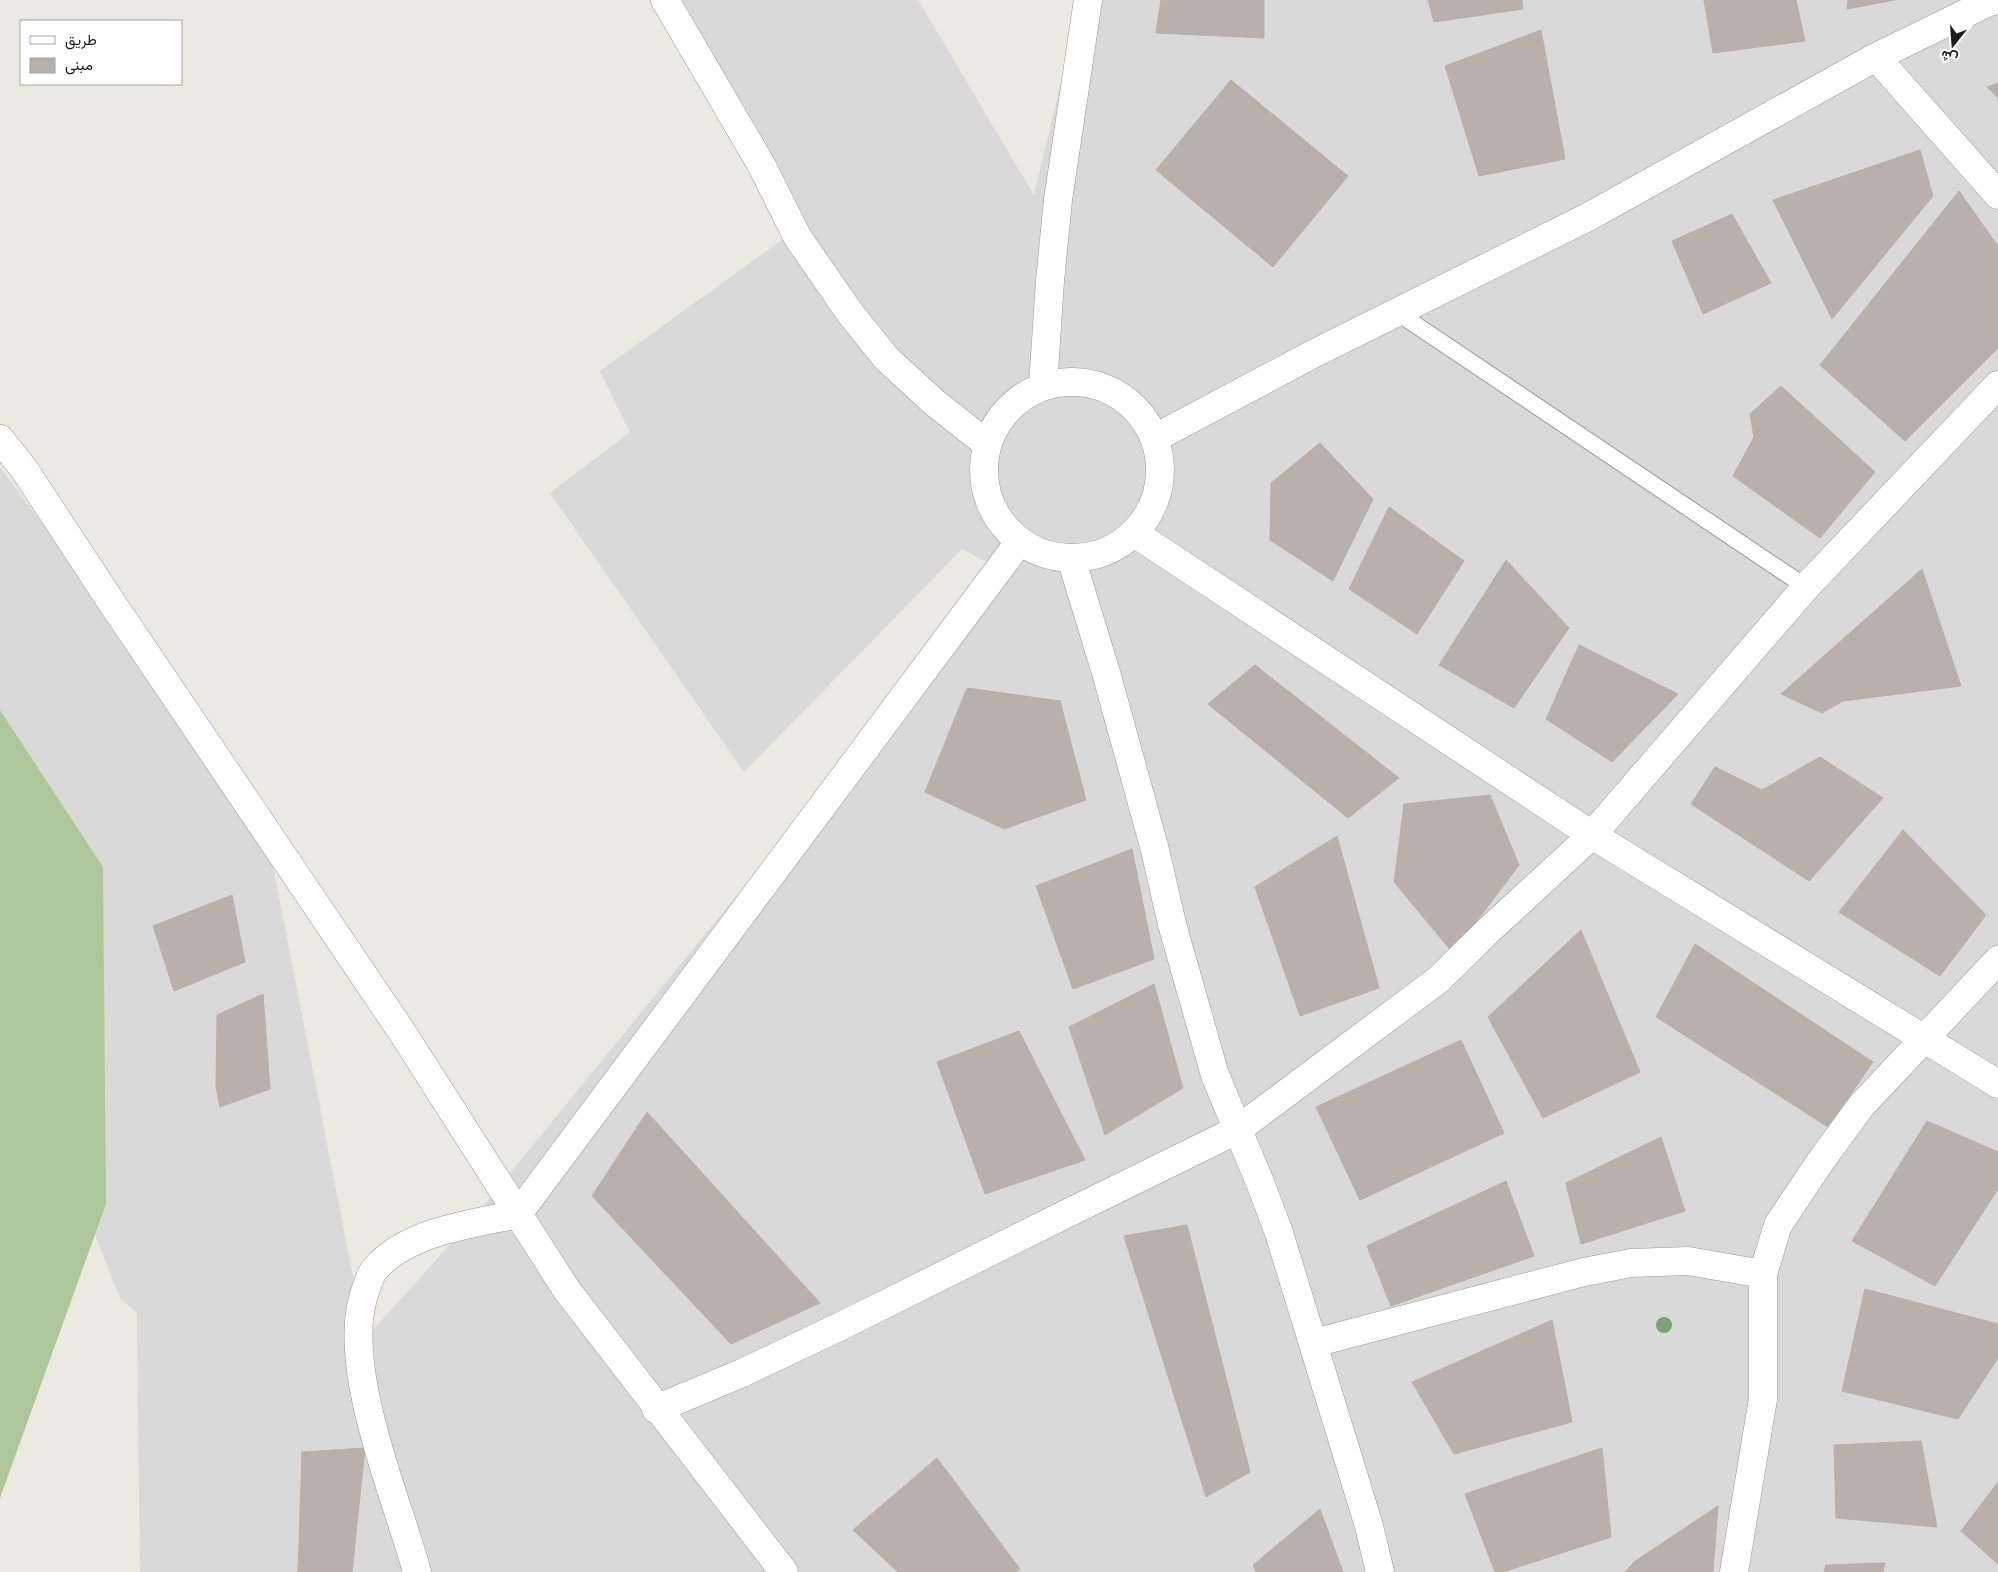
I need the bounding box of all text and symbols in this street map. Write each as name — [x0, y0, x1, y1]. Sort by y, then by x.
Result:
legend — [20, 20, 182, 85]
north arrow — [1928, 20, 1978, 70]
text: طريق — [65, 30, 97, 50]
text: ش — [1938, 46, 1960, 68]
text: مبنى — [65, 55, 93, 75]

